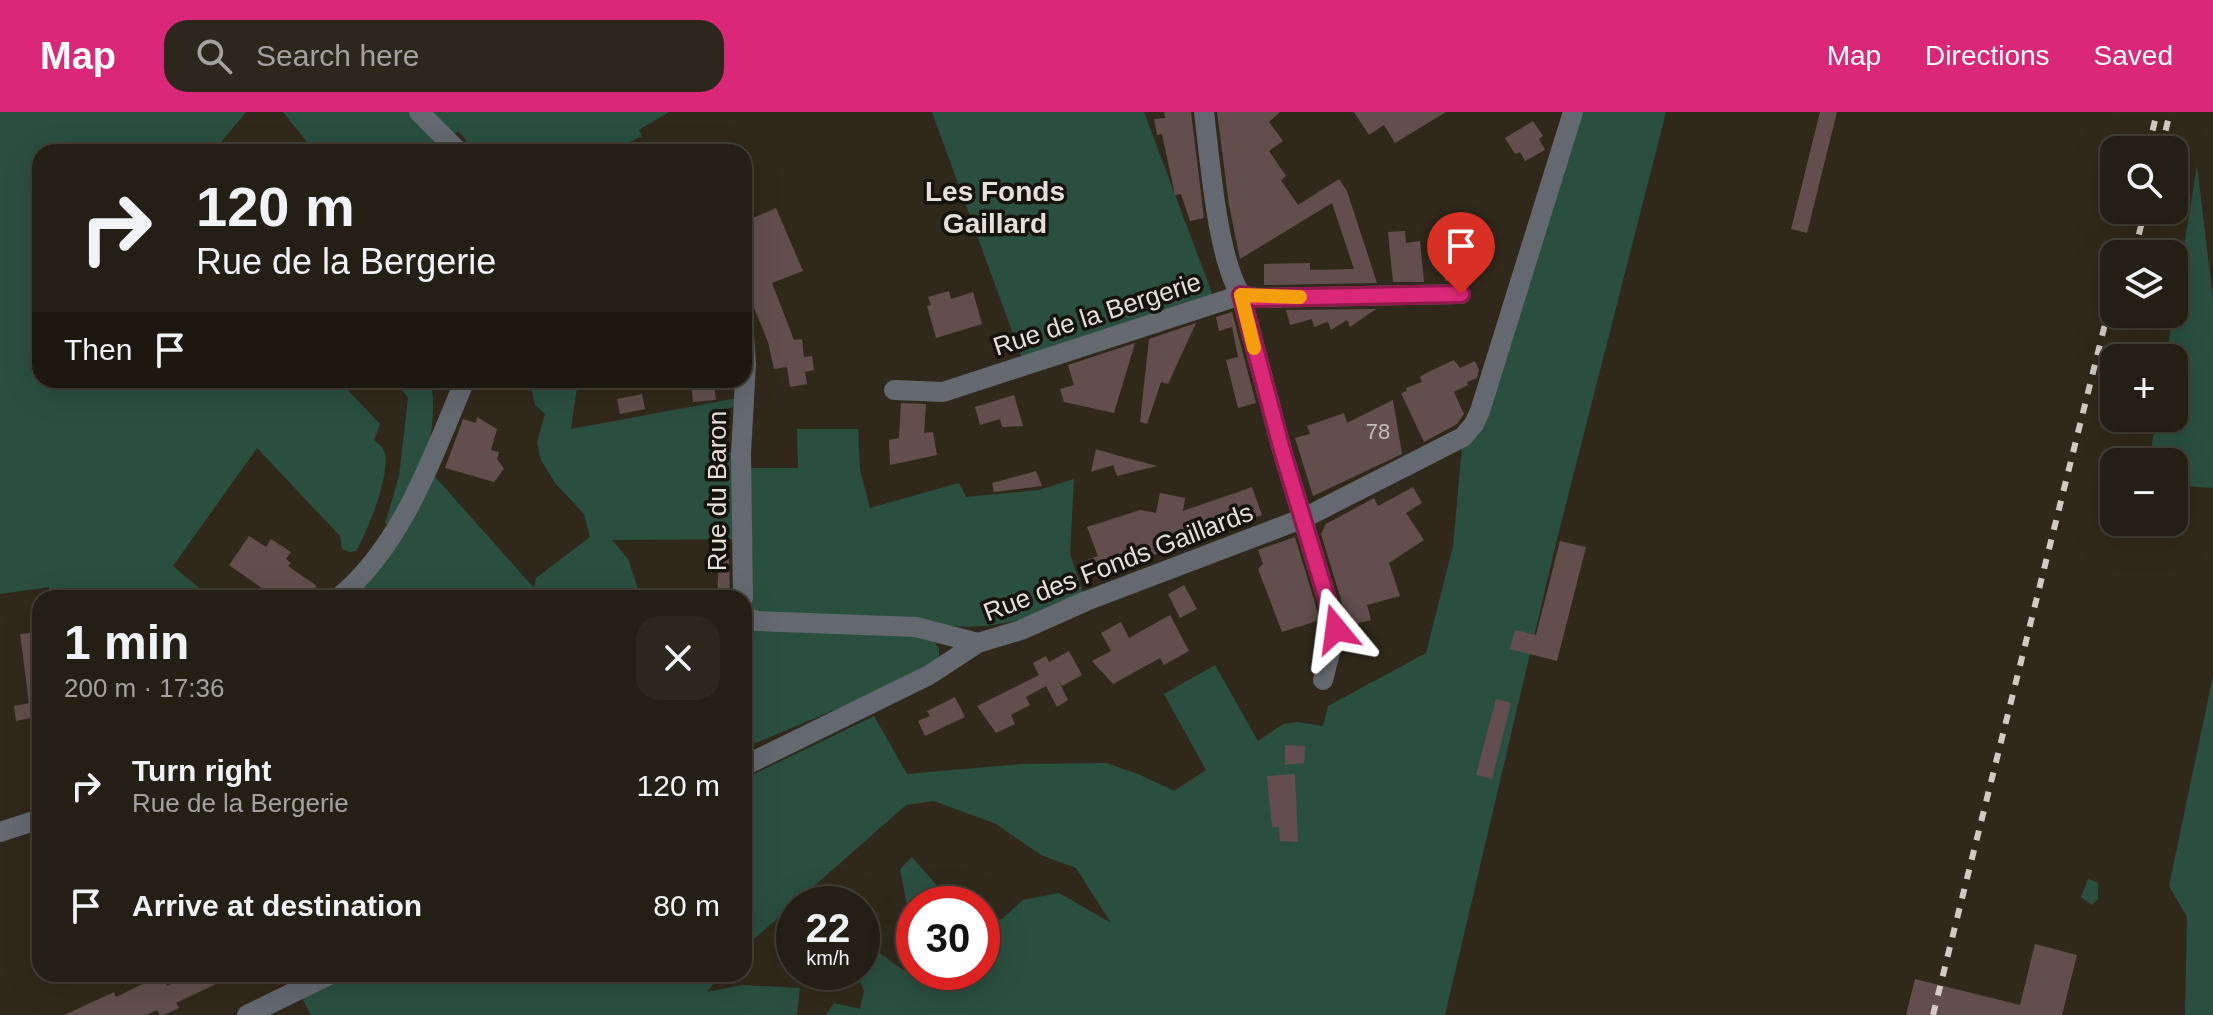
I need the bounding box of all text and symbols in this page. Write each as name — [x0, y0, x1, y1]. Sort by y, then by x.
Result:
search box — [164, 20, 724, 92]
icon: search — [192, 34, 236, 78]
text: Map — [40, 35, 116, 77]
text: Search here — [256, 39, 419, 72]
text: Map — [1827, 40, 1881, 71]
text: Directions — [1925, 40, 2050, 71]
text: Saved — [2094, 40, 2173, 71]
map controls — [2100, 136, 2188, 536]
button: search — [2100, 136, 2188, 224]
text: 120 m — [196, 175, 355, 238]
icon: right — [64, 176, 168, 280]
district label: Les Fonds Gaillard — [925, 176, 1065, 239]
pin — [1427, 212, 1495, 294]
icon: arrive — [1439, 224, 1483, 268]
button: layers — [2100, 240, 2188, 328]
text: Rue de la Bergerie — [196, 241, 496, 282]
street label: Rue de la Bergerie — [989, 266, 1205, 362]
icon: arrive — [148, 328, 192, 372]
text: Then — [64, 333, 132, 366]
button: + — [2100, 344, 2188, 432]
street label: Rue du Baron — [702, 411, 732, 571]
house number: 78 — [1366, 419, 1390, 444]
button: − — [2100, 448, 2188, 536]
street label: Rue des Fonds Gaillards — [979, 497, 1257, 627]
position arrow — [1294, 587, 1378, 671]
text: 1 min — [64, 616, 189, 669]
button: close — [636, 616, 720, 700]
text: 200 m · 17:36 — [64, 673, 224, 703]
text: Turn right — [132, 754, 271, 787]
icon: right — [64, 764, 108, 808]
text: 120 m — [637, 769, 720, 802]
text: Rue de la Bergerie — [132, 788, 349, 818]
icon: arrive — [64, 884, 108, 928]
speed limit sign: 30 — [896, 886, 1000, 990]
text: Arrive at destination — [132, 889, 422, 922]
text: 80 m — [653, 889, 720, 922]
text: 22 — [806, 906, 850, 950]
text: km/h — [806, 947, 850, 969]

